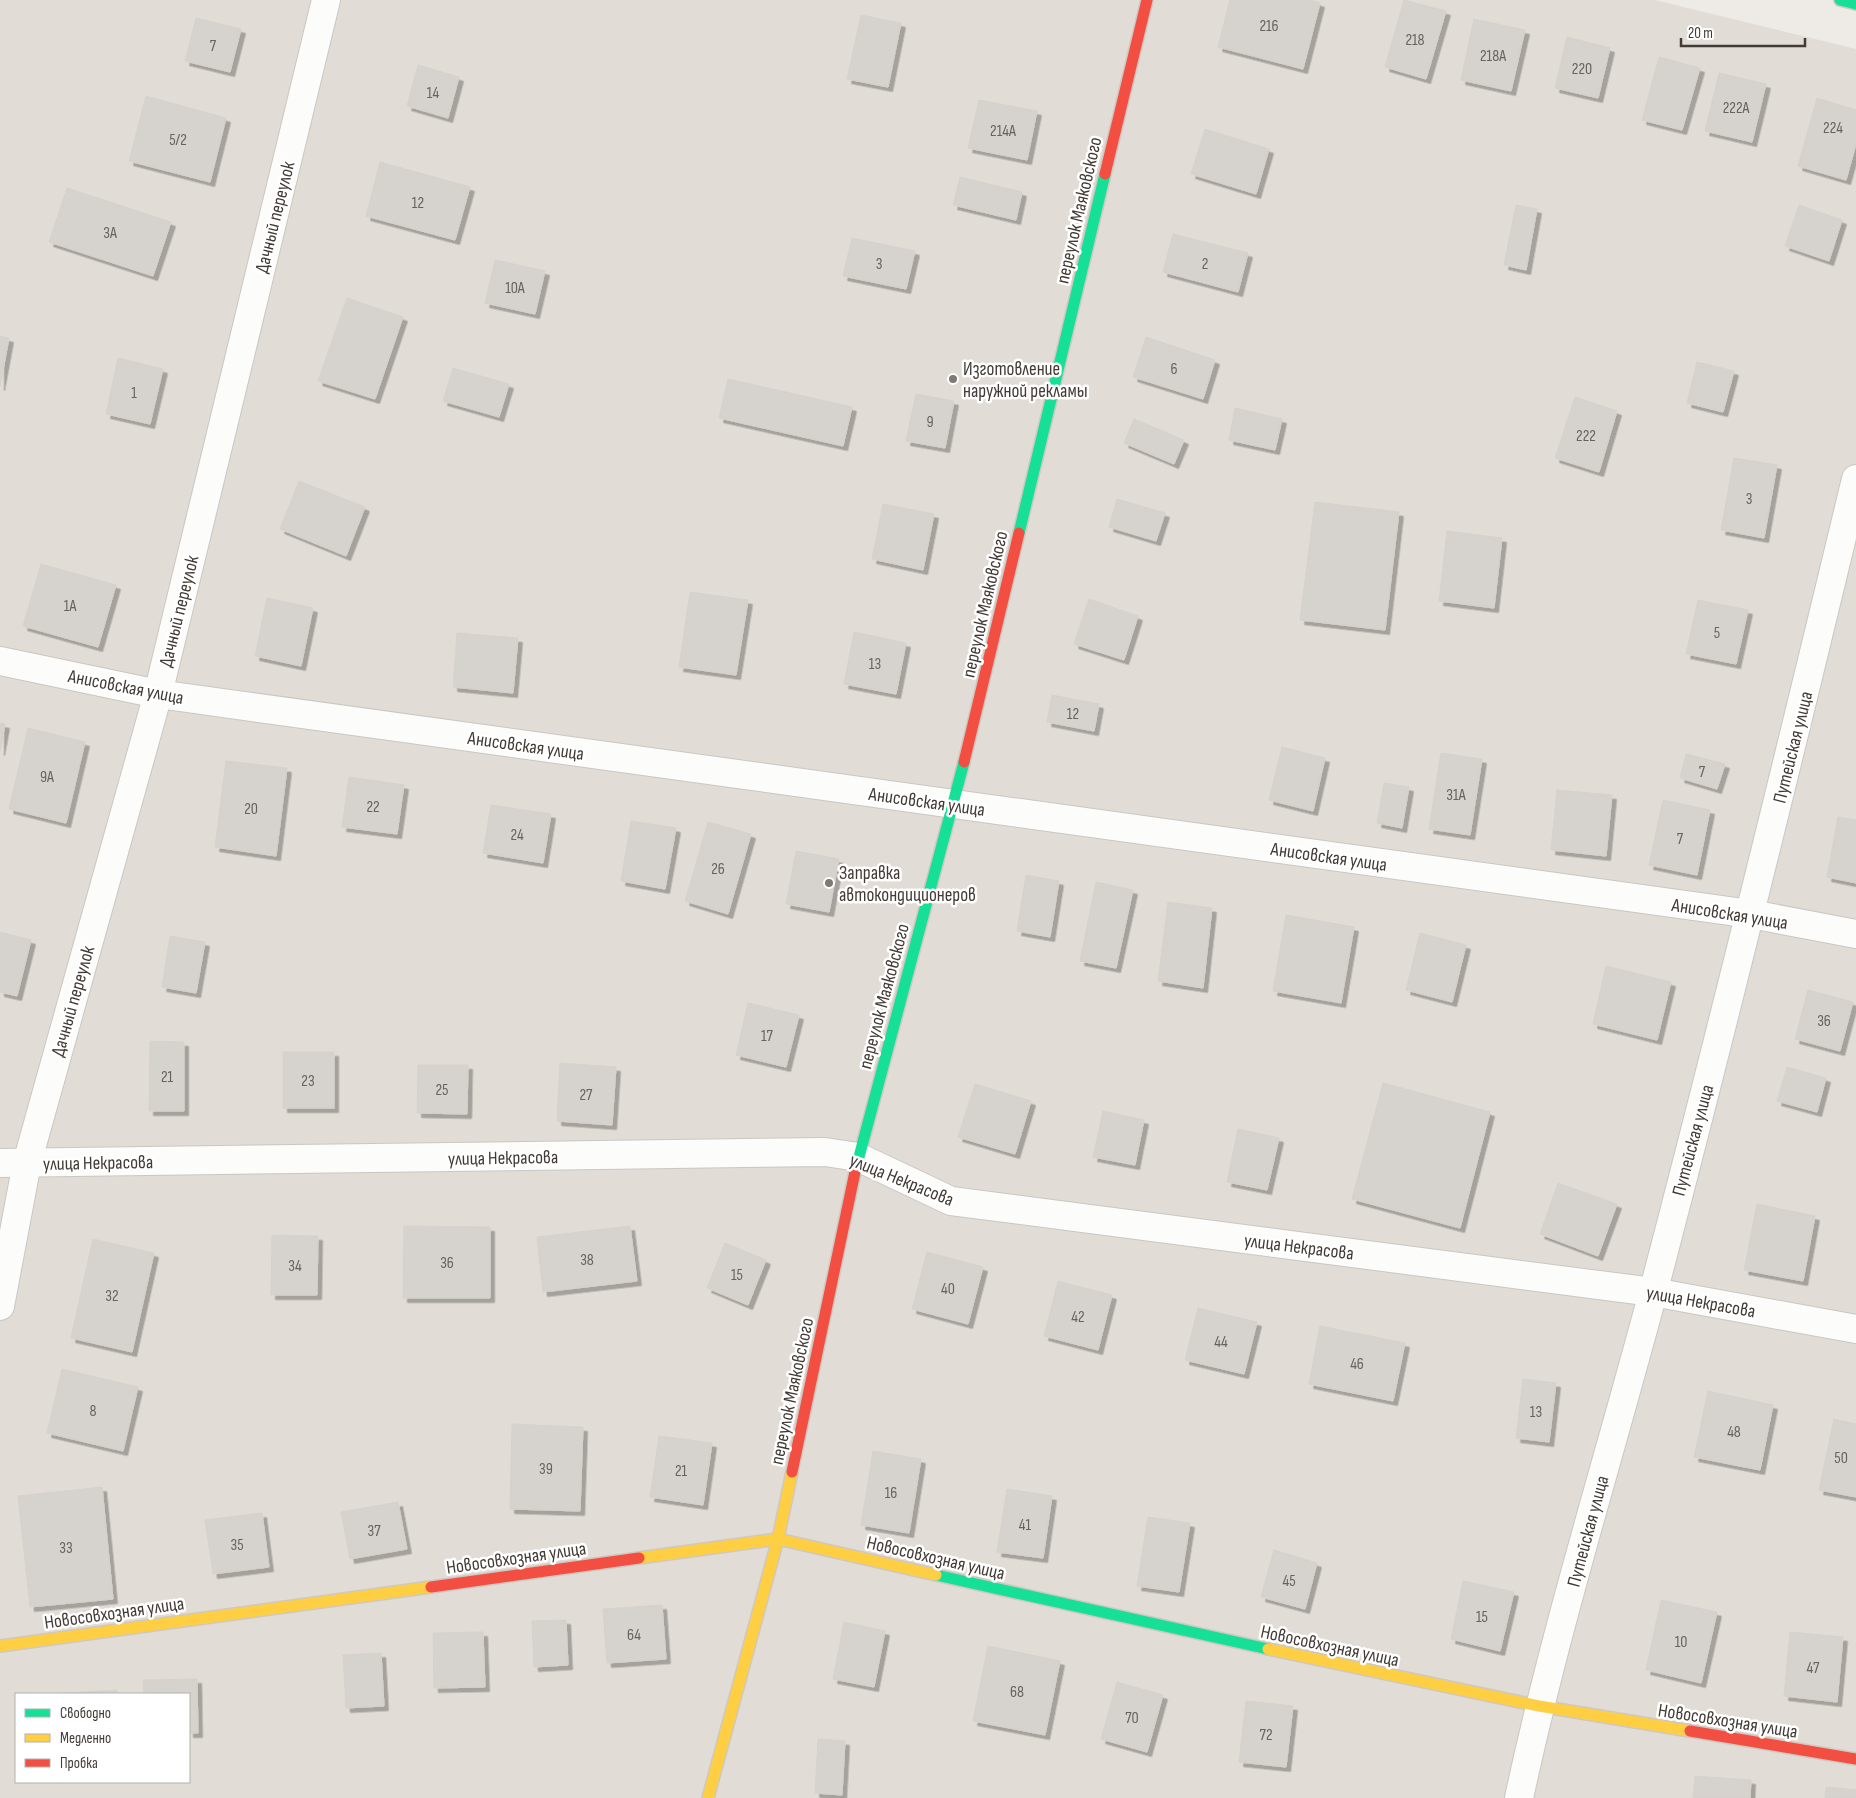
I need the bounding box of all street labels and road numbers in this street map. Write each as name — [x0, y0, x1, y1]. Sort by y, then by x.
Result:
street label: переулок Маяковского — [1051, 135, 1107, 286]
street label: Дачный переулок — [251, 158, 301, 275]
street label: переулок Маяковского — [957, 529, 1013, 680]
street label: Дачный переулок — [155, 552, 205, 669]
street label: Анисовская улица — [65, 665, 185, 710]
street label: Путейская улица — [1768, 689, 1818, 806]
street label: Анисовская улица — [465, 727, 585, 766]
street label: Анисовская улица — [866, 783, 986, 822]
street label: Анисовская улица — [1268, 838, 1388, 877]
street label: Анисовская улица — [1669, 894, 1789, 935]
street label: переулок Маяковского — [854, 921, 915, 1072]
street label: Дачный переулок — [47, 943, 100, 1059]
street label: Путейская улица — [1668, 1082, 1719, 1199]
street label: улица Некрасова — [448, 1146, 558, 1171]
street label: улица Некрасова — [846, 1149, 957, 1212]
street label: улица Некрасова — [43, 1151, 153, 1176]
street label: улица Некрасова — [1243, 1229, 1355, 1266]
street label: улица Некрасова — [1644, 1282, 1757, 1323]
street label: переулок Маяковского — [766, 1316, 819, 1467]
street label: Путейская улица — [1563, 1473, 1614, 1590]
street label: Новосовхозная улица — [864, 1531, 1007, 1586]
street label: Новосовхозная улица — [445, 1537, 588, 1580]
street label: Новосовхозная улица — [43, 1592, 186, 1635]
street label: Новосовхозная улица — [1258, 1621, 1401, 1672]
street label: Новосовхозная улица — [1656, 1699, 1799, 1744]

